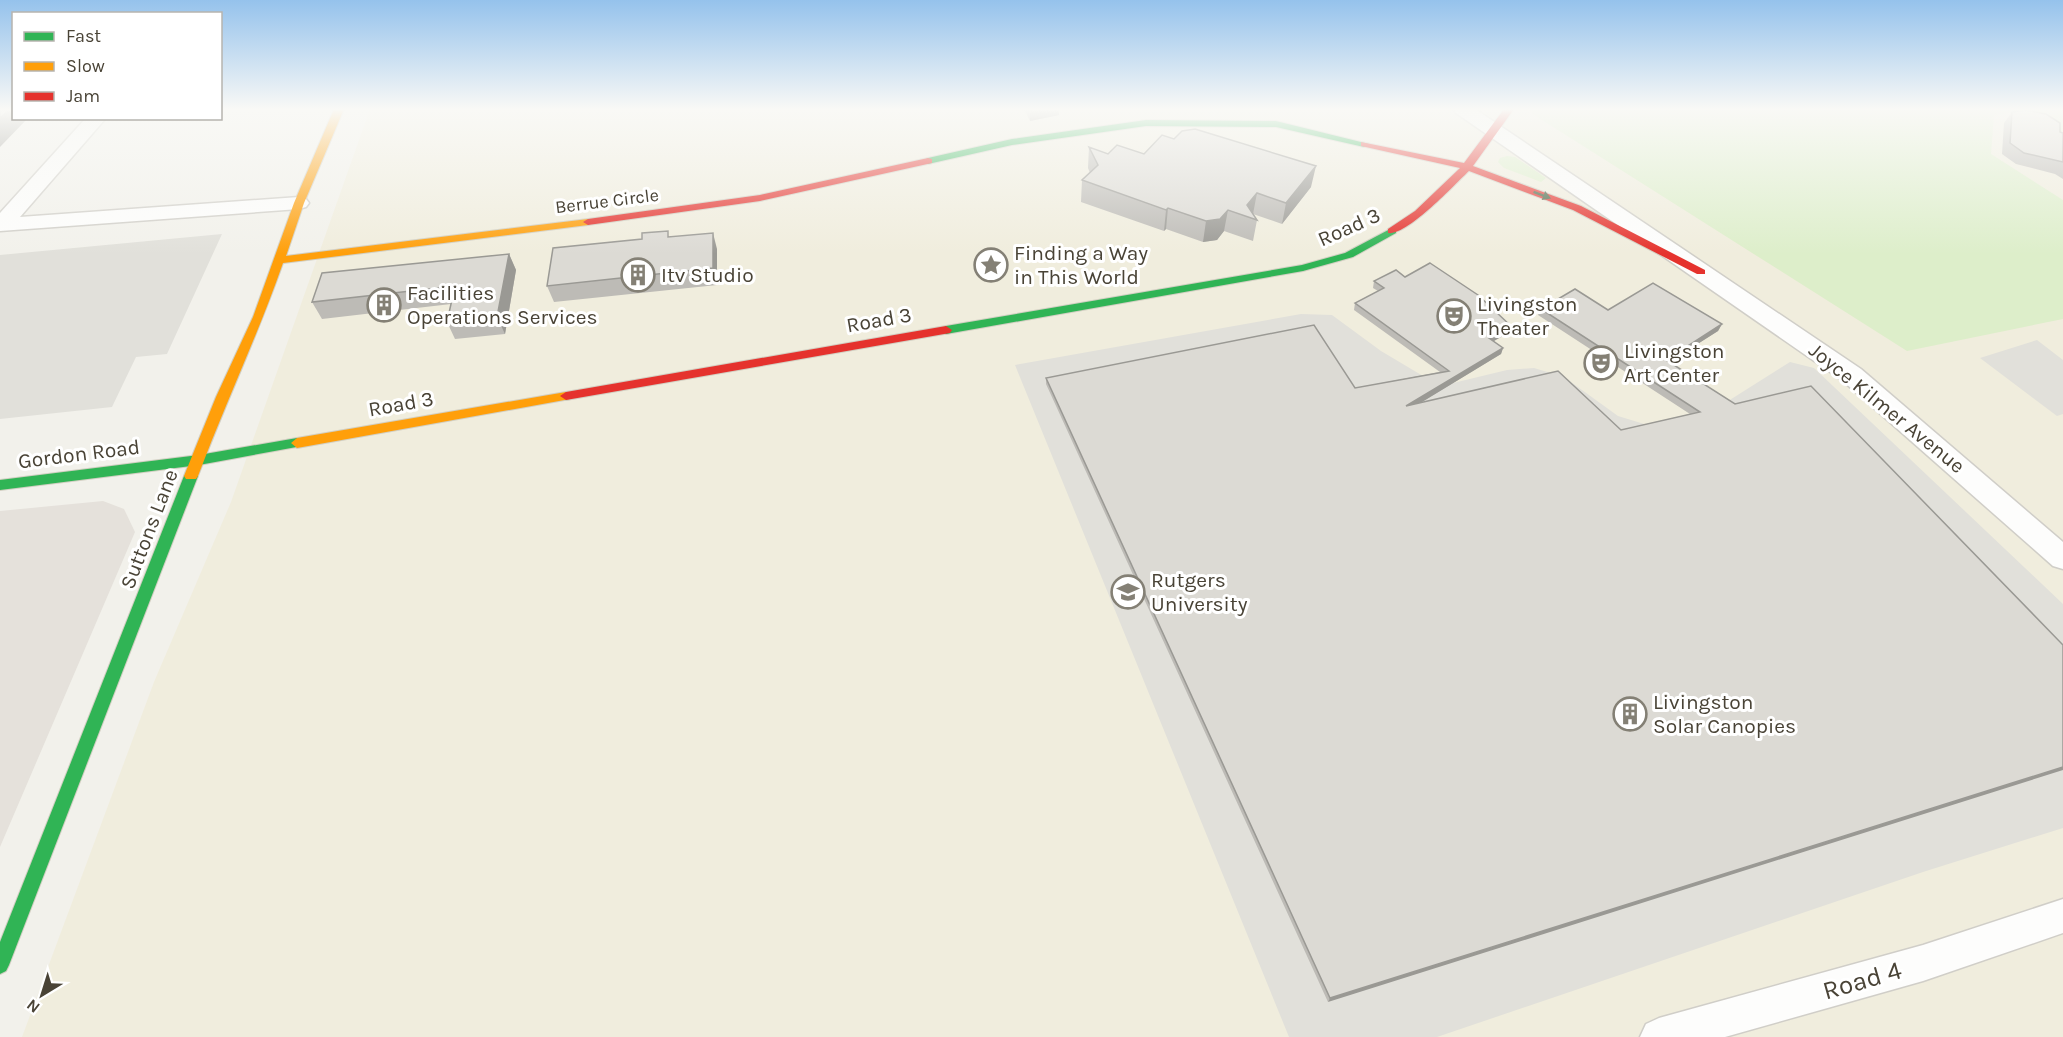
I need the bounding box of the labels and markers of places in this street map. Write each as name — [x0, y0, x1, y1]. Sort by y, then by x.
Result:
place label: Finding a Way in This World — [1014, 241, 1148, 289]
place icon: Finding a Way in This World — [973, 247, 1009, 283]
building icon: Itv Studio — [620, 257, 656, 293]
place label: Itv Studio — [661, 263, 754, 287]
place label: Facilities Operations Services — [407, 281, 598, 329]
building icon: Facilities Operations Services — [366, 287, 402, 323]
place label: Livingston Theater — [1477, 292, 1578, 340]
theatre icon: Livingston Theater — [1436, 298, 1472, 334]
place label: Livingston Art Center — [1624, 339, 1725, 387]
theatre icon: Livingston Art Center — [1583, 345, 1619, 381]
place label: Rutgers University — [1151, 568, 1248, 616]
school or university icon: Rutgers University — [1110, 574, 1146, 610]
place label: Livingston Solar Canopies — [1653, 690, 1796, 738]
building icon: Livingston Solar Canopies — [1612, 696, 1648, 732]

